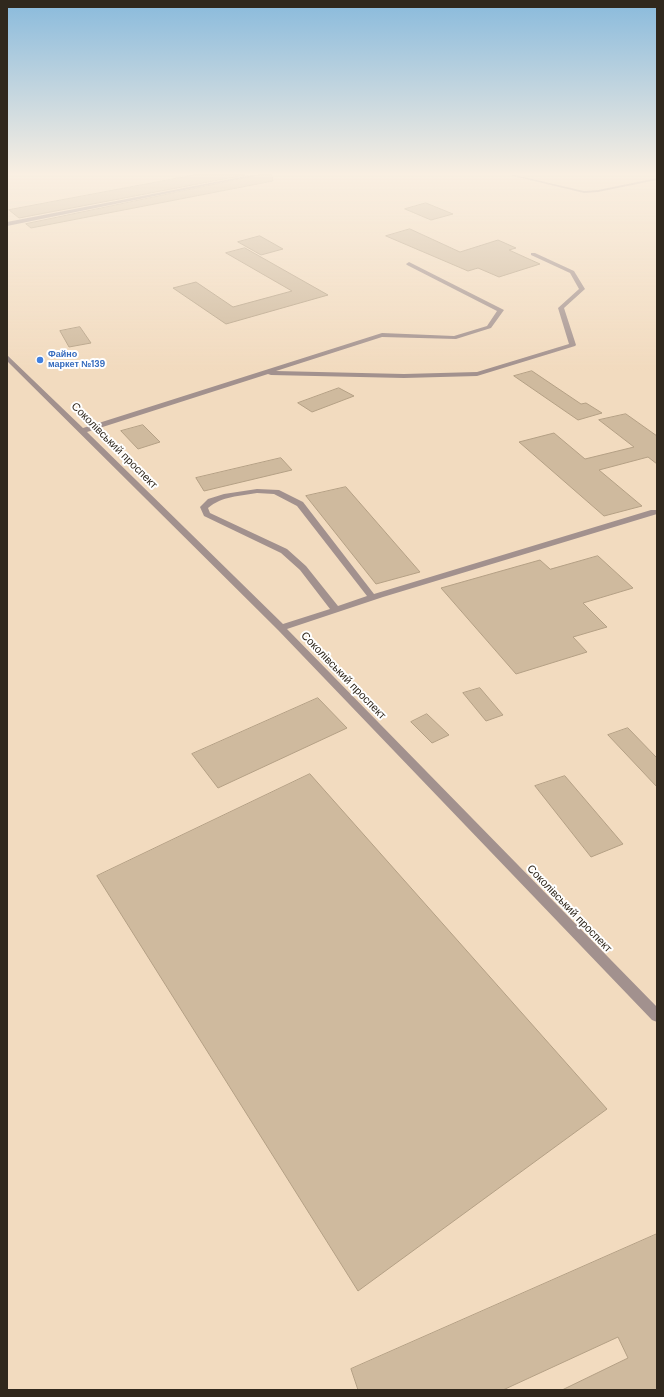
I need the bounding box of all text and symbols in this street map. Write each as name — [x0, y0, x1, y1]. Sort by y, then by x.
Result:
place label: Файно маркет №139 — [48, 350, 105, 371]
marker: Файно маркет №139 — [35, 355, 45, 365]
street label: Соколівський проспект — [68, 400, 160, 492]
street label: Соколівський проспект — [298, 630, 388, 722]
street label: Соколівський проспект — [524, 863, 614, 955]

